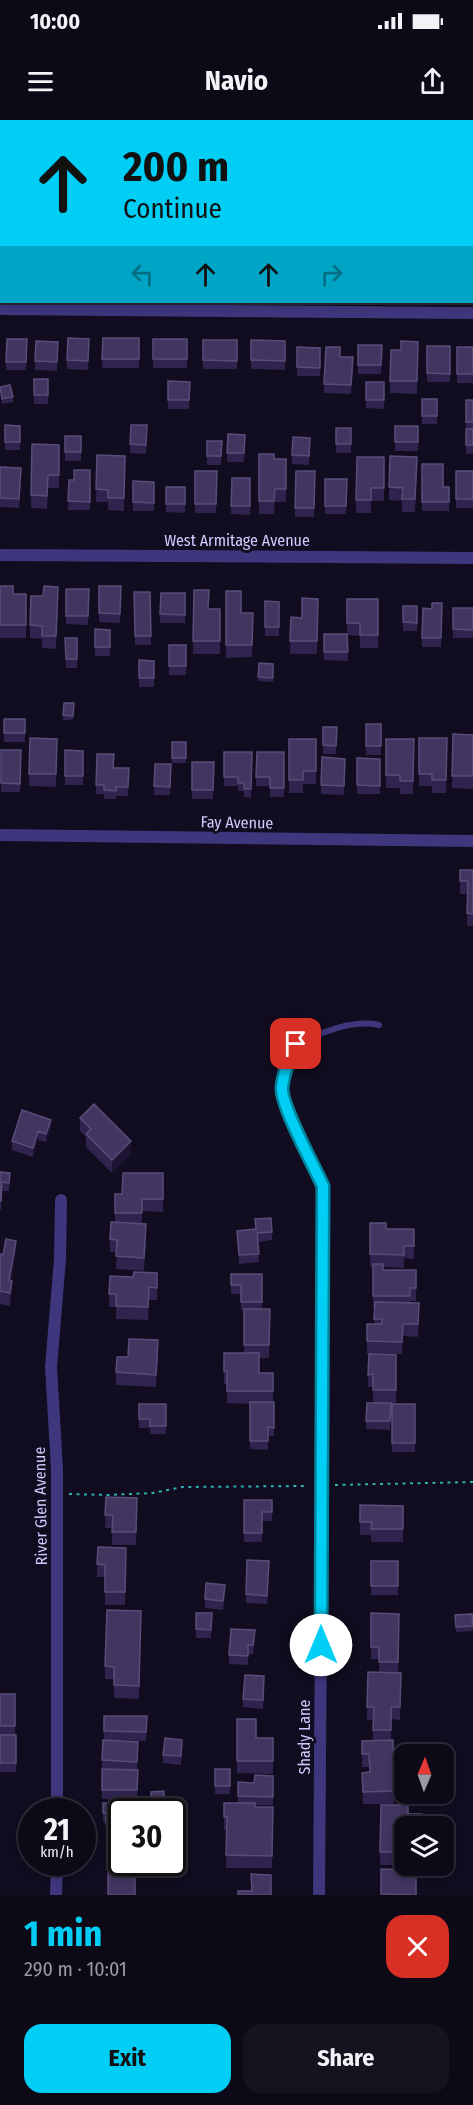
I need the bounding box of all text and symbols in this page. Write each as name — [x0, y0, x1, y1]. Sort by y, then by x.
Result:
text: 10:00 — [30, 8, 80, 35]
icon: menu — [24, 65, 57, 98]
text: Navio — [205, 65, 268, 97]
icon: share — [416, 65, 449, 98]
text: 200 m — [123, 142, 229, 192]
icon: ahead — [24, 144, 102, 222]
text: Continue — [123, 193, 222, 225]
icon: left — [126, 258, 159, 291]
icon: ahead — [189, 258, 222, 291]
icon: ahead — [252, 258, 285, 291]
icon: right — [315, 258, 348, 291]
street label: West Armitage Avenue — [164, 531, 310, 550]
street label: Fay Avenue — [201, 812, 274, 833]
pin — [270, 1018, 321, 1069]
icon: arrive — [279, 1027, 312, 1060]
street label: River Glen Avenue — [30, 1446, 51, 1565]
position arrow — [289, 1613, 353, 1677]
street label: Shady Lane — [295, 1699, 314, 1774]
north arrow — [394, 1744, 454, 1804]
map controls — [394, 1744, 454, 1876]
speed limit sign: 30 — [108, 1798, 186, 1876]
text: 21 — [44, 1812, 70, 1848]
button: layers — [394, 1816, 454, 1876]
text: km/h — [40, 1843, 74, 1861]
text: 1 min — [24, 1912, 102, 1956]
button: close — [386, 1915, 449, 1978]
text: 290 m · 10:01 — [24, 1957, 127, 1981]
button: Exit — [24, 2024, 231, 2093]
button: Share — [243, 2024, 449, 2093]

